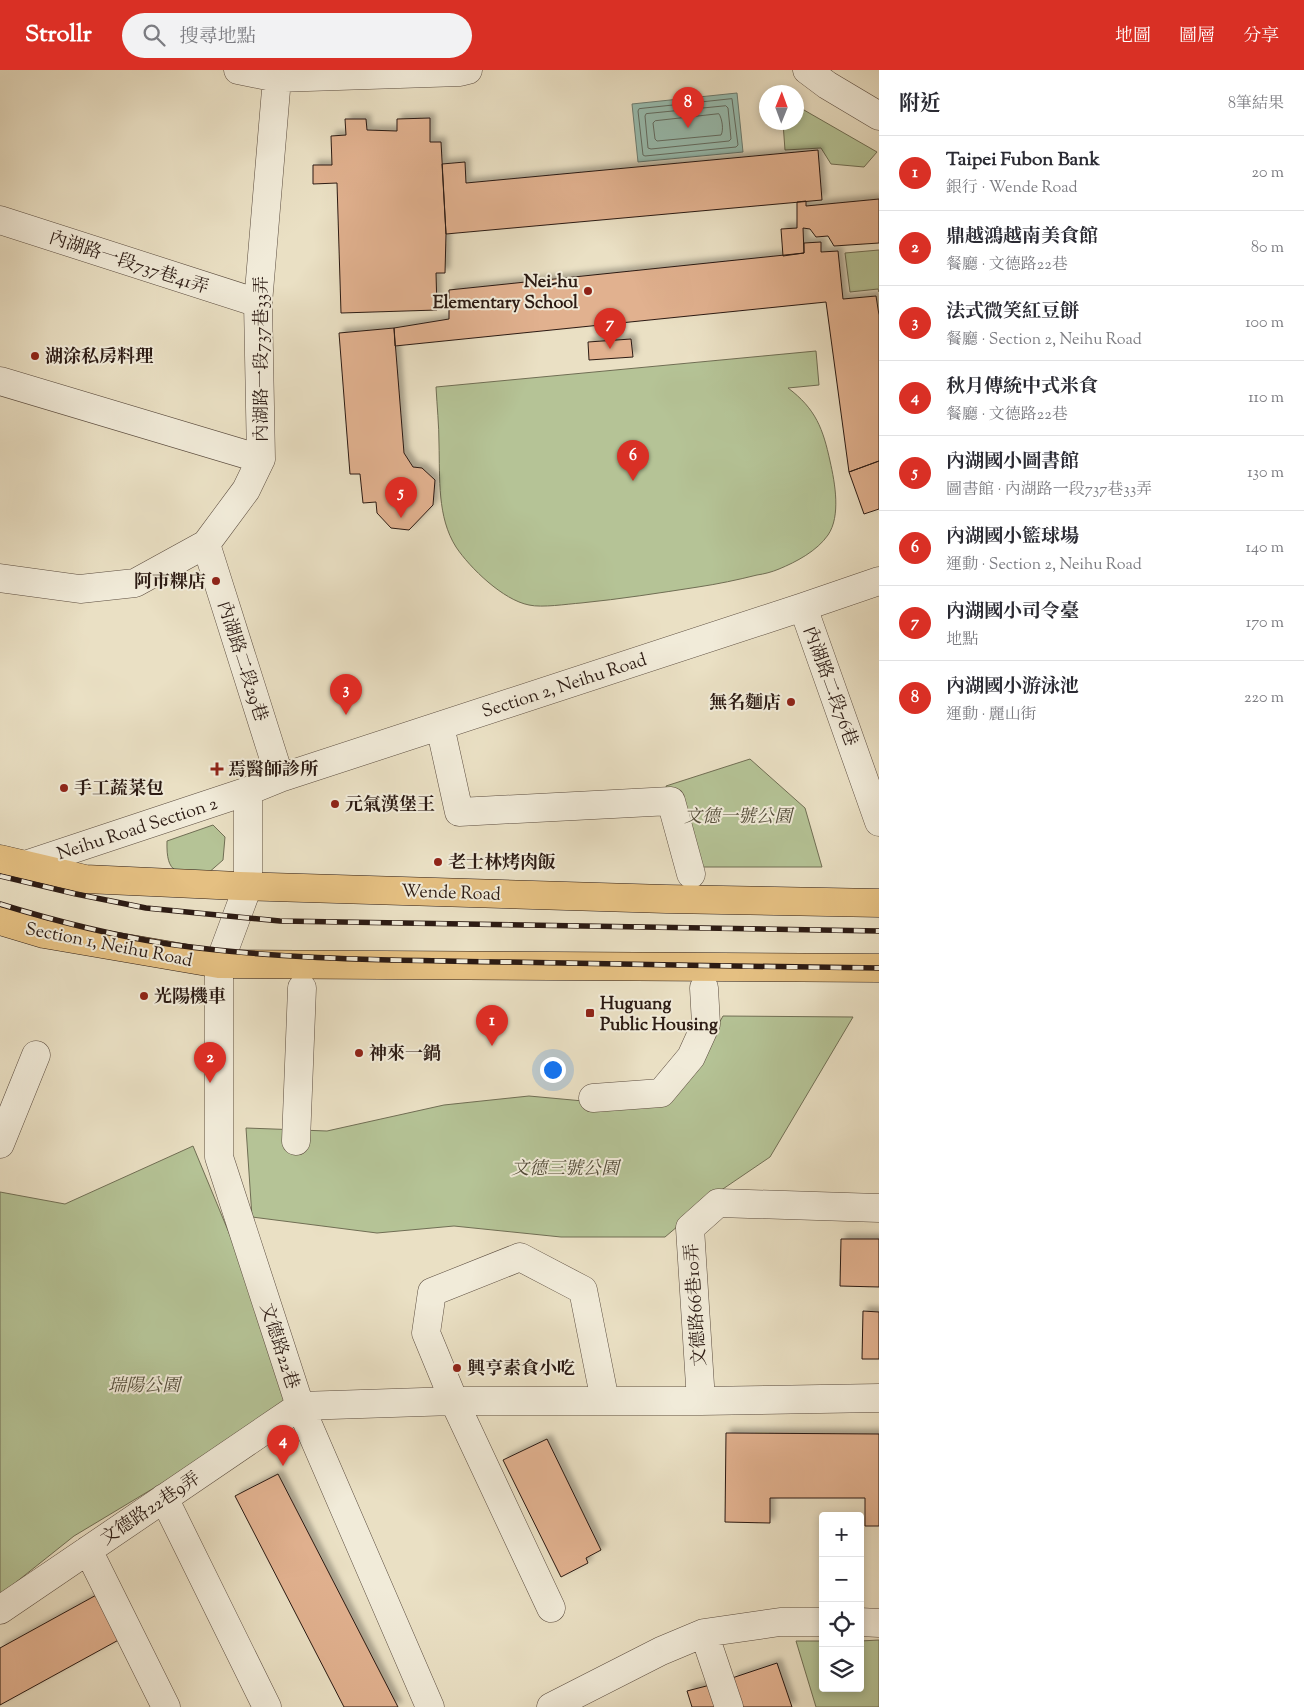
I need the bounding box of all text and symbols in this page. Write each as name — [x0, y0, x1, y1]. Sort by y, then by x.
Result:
search box — [122, 13, 472, 58]
text: Strollr — [25, 18, 92, 52]
icon: search — [140, 21, 168, 49]
text: 搜尋地點 — [180, 24, 256, 51]
text: 地圖 — [1115, 24, 1151, 50]
text: 圖層 — [1179, 24, 1215, 50]
text: 分享 — [1243, 24, 1279, 50]
north arrow — [759, 85, 804, 130]
pin: 8 — [672, 87, 704, 128]
text: 附近 — [899, 90, 941, 120]
text: 8筆結果 — [1228, 93, 1284, 116]
text: Taipei Fubon Bank — [946, 147, 1100, 174]
text: 1 — [912, 162, 918, 185]
text: 20 m — [1251, 162, 1284, 185]
text: 銀行 · Wende Road — [946, 177, 1078, 200]
text: 鼎越鴻越南美食館 — [946, 224, 1098, 251]
street label: 內湖路一段737巷41弄 — [45, 226, 212, 302]
text: 2 — [911, 237, 919, 260]
text: 80 m — [1251, 237, 1284, 260]
text: 餐廳 · 文德路22巷 — [946, 254, 1068, 277]
place label: Nei-hu Elementary School — [433, 270, 579, 317]
street label: 內湖路一段737巷33弄 — [250, 276, 276, 442]
marker: Nei-hu Elementary School — [582, 285, 594, 297]
text: 法式微笑紅豆餅 — [946, 299, 1079, 326]
pin: 7 — [594, 308, 626, 349]
text: 3 — [912, 312, 918, 335]
text: 100 m — [1245, 312, 1284, 335]
text: 餐廳 · Section 2, Neihu Road — [946, 329, 1142, 352]
place label: 湖涂私房料理 — [45, 345, 154, 371]
marker: 湖涂私房料理 — [29, 350, 41, 362]
text: 秋月傳統中式米食 — [946, 374, 1098, 401]
text: 4 — [911, 387, 919, 410]
text: 110 m — [1248, 387, 1284, 410]
text: 餐廳 · 文德路22巷 — [946, 404, 1068, 427]
pin: 6 — [617, 440, 649, 481]
text: 內湖國小圖書館 — [946, 449, 1079, 476]
text: 5 — [912, 462, 918, 485]
text: 130 m — [1247, 462, 1284, 485]
pin: 5 — [385, 477, 417, 518]
text: 圖書館 · 內湖路一段737巷33弄 — [946, 479, 1152, 502]
text: 內湖國小籃球場 — [946, 524, 1079, 551]
text: 6 — [911, 537, 919, 560]
text: 140 m — [1246, 537, 1284, 560]
text: 運動 · Section 2, Neihu Road — [946, 554, 1142, 577]
place label: 阿市粿店 — [134, 570, 206, 596]
marker: 阿市粿店 — [210, 575, 222, 587]
street label: 內湖路二段29巷 — [209, 598, 273, 725]
text: 內湖國小司令臺 — [946, 599, 1079, 626]
text: 7 — [911, 612, 919, 635]
text: 170 m — [1246, 612, 1284, 635]
street label: 內湖路二段76巷 — [795, 623, 863, 750]
text: 地點 — [946, 629, 978, 652]
street label: Section 2, Neihu Road — [479, 648, 650, 726]
pin: 3 — [330, 674, 362, 715]
text: 內湖國小游泳池 — [946, 674, 1079, 701]
text: 8 — [911, 687, 919, 710]
text: 220 m — [1244, 687, 1284, 710]
place label: 無名麵店 — [709, 691, 781, 717]
marker: 無名麵店 — [785, 696, 797, 708]
text: 運動 · 麗山街 — [946, 704, 1037, 727]
place label: 焉醫師診所 — [228, 758, 319, 784]
marker: 焉醫師診所 — [210, 762, 224, 776]
place label: 手工蔬菜包 — [74, 777, 164, 803]
marker: 手工蔬菜包 — [58, 782, 70, 794]
street label: Neihu Road Section 2 — [54, 791, 222, 868]
place label: 元氣漢堡王 — [345, 793, 435, 819]
marker: 元氣漢堡王 — [329, 798, 341, 810]
park label: 文德一號公園 — [684, 805, 795, 831]
place label: 老士林烤肉飯 — [448, 851, 556, 877]
marker: 老士林烤肉飯 — [432, 856, 444, 868]
street label: Wende Road — [401, 879, 501, 909]
street label: Section 1, Neihu Road — [23, 917, 194, 975]
place label: 光陽機車 — [154, 985, 226, 1011]
marker: 光陽機車 — [138, 990, 150, 1002]
place label: Huguang Public Housing — [600, 992, 718, 1039]
pin: 1 — [476, 1005, 508, 1046]
marker: Huguang Public Housing — [584, 1007, 596, 1019]
pin: 2 — [194, 1042, 226, 1083]
place label: 神來一鍋 — [369, 1042, 441, 1068]
marker: 神來一鍋 — [353, 1047, 365, 1059]
your location — [540, 1057, 566, 1083]
park label: 文德三號公園 — [511, 1157, 622, 1183]
street label: 文德路66巷10弄 — [680, 1242, 714, 1367]
street label: 文德路22巷 — [252, 1300, 304, 1393]
place label: 興亨素食小吃 — [467, 1357, 575, 1383]
marker: 興亨素食小吃 — [451, 1362, 463, 1374]
park label: 瑞陽公園 — [108, 1374, 183, 1400]
pin: 4 — [267, 1425, 299, 1466]
street label: 文德路22巷9弄 — [96, 1467, 206, 1553]
map controls — [819, 1512, 864, 1692]
button: + — [819, 1512, 864, 1557]
button: − — [819, 1557, 864, 1602]
button: locate — [819, 1602, 864, 1647]
button: layers — [819, 1647, 864, 1692]

